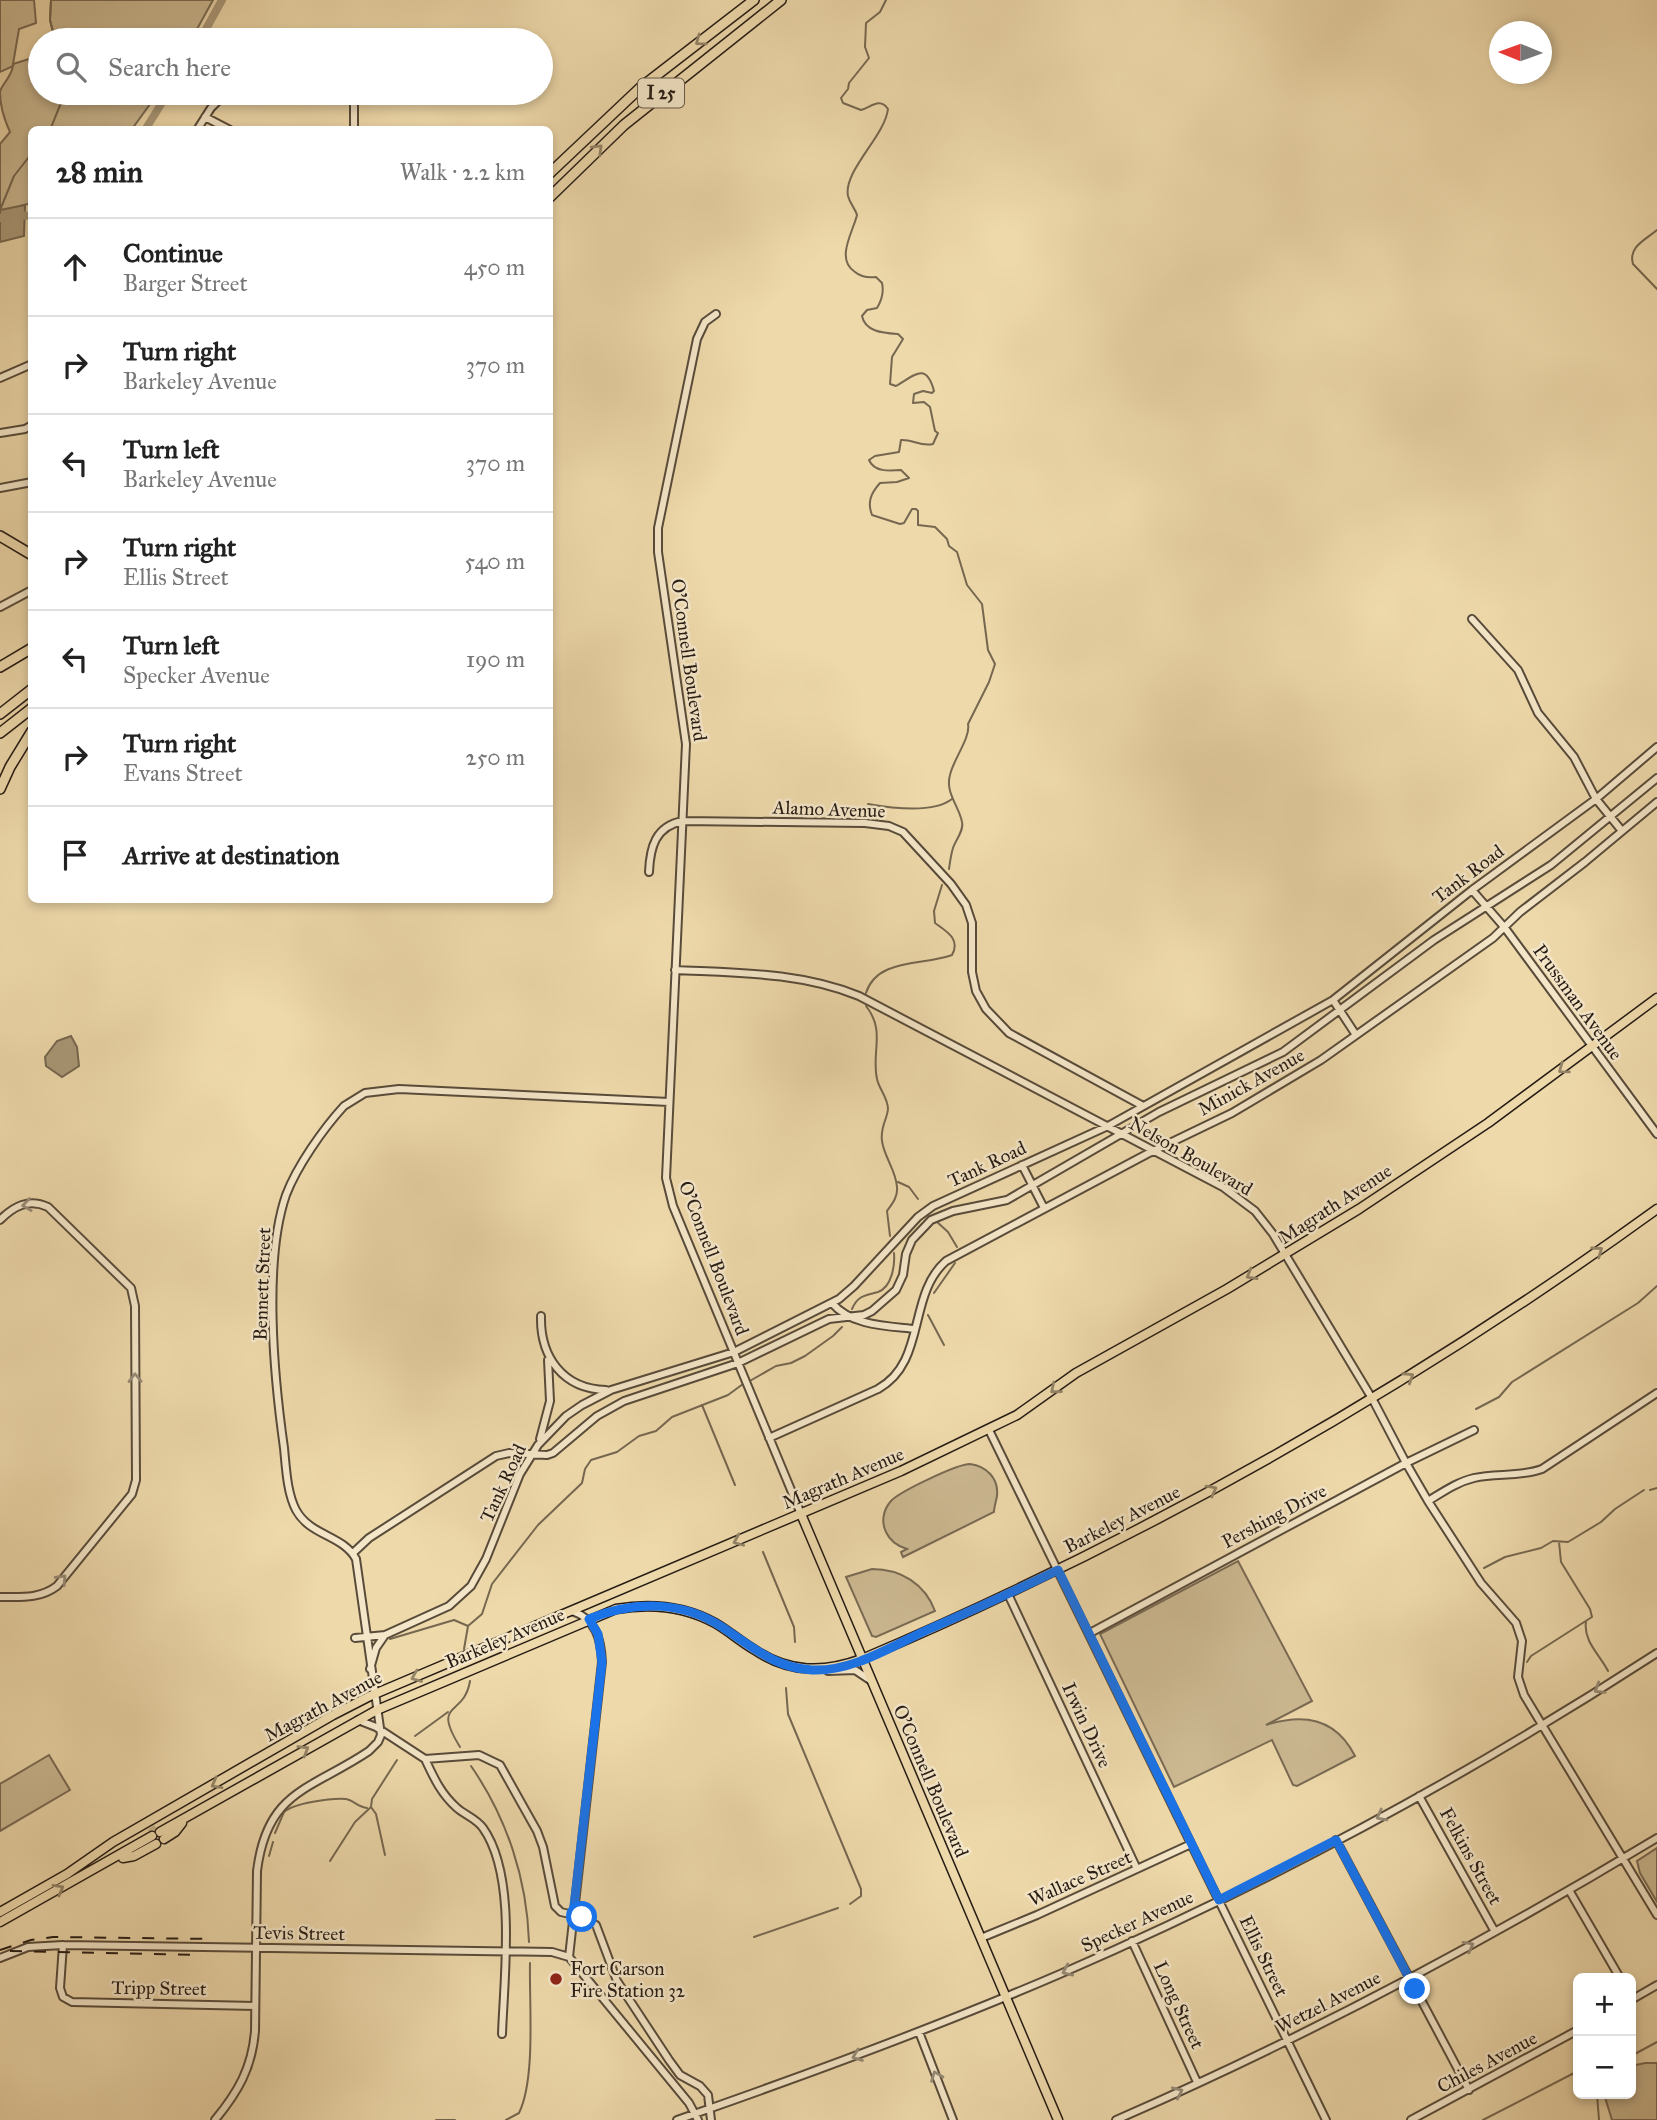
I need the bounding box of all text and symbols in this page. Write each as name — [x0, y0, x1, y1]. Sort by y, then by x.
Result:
north arrow — [1489, 21, 1552, 84]
search box — [28, 28, 553, 105]
one-way arrow — [695, 33, 707, 46]
icon: search — [52, 48, 90, 86]
text: Search here — [108, 51, 231, 83]
road number: I 25 — [638, 78, 684, 108]
one-way arrow — [590, 144, 603, 157]
text: 28 min — [56, 154, 143, 190]
text: Walk · 2.2 km — [400, 158, 525, 186]
text: Continue — [123, 237, 223, 269]
icon: ahead — [56, 248, 94, 286]
text: 450 m — [464, 253, 525, 281]
text: Barger Street — [123, 269, 248, 297]
text: Turn right — [123, 335, 236, 367]
icon: right — [56, 346, 94, 384]
text: 370 m — [466, 351, 525, 379]
text: Barkeley Avenue — [123, 367, 277, 395]
text: Turn left — [123, 433, 219, 465]
icon: left — [56, 444, 94, 482]
text: 370 m — [466, 449, 525, 477]
text: Barkeley Avenue — [123, 465, 277, 493]
text: Turn right — [123, 531, 236, 563]
icon: right — [56, 542, 94, 580]
text: 540 m — [464, 547, 525, 575]
text: Ellis Street — [123, 563, 229, 591]
street label: O'Connell Boulevard — [666, 577, 712, 743]
text: Turn left — [123, 629, 219, 661]
icon: left — [56, 640, 94, 678]
text: 190 m — [466, 645, 525, 673]
text: Specker Avenue — [123, 661, 270, 689]
text: Turn right — [123, 727, 236, 759]
icon: right — [56, 738, 94, 776]
text: 250 m — [465, 743, 525, 771]
text: Evans Street — [123, 759, 243, 787]
street label: Alamo Avenue — [771, 796, 886, 822]
icon: arrive — [56, 836, 94, 874]
text: Arrive at destination — [123, 839, 340, 871]
street label: Tank Road — [1428, 839, 1509, 908]
street label: Prussman Avenue — [1528, 940, 1628, 1064]
street label: Minick Avenue — [1194, 1043, 1308, 1121]
one-way arrow — [1559, 1061, 1571, 1073]
street label: Nelson Boulevard — [1125, 1111, 1257, 1201]
street label: Tank Road — [944, 1136, 1030, 1192]
street label: Magrath Avenue — [1274, 1159, 1396, 1250]
street label: O'Connell Boulevard — [674, 1177, 754, 1339]
one-way arrow — [22, 1198, 33, 1213]
street label: Bennett Street — [249, 1227, 275, 1341]
one-way arrow — [1590, 1247, 1603, 1259]
one-way arrow — [1246, 1267, 1259, 1280]
one-way arrow — [127, 1372, 143, 1382]
one-way arrow — [1401, 1372, 1414, 1385]
one-way arrow — [1050, 1381, 1062, 1394]
street label: Tank Road — [475, 1440, 531, 1526]
street label: Magrath Avenue — [779, 1442, 908, 1515]
street label: Pershing Drive — [1218, 1479, 1331, 1554]
street label: Barkeley Avenue — [1060, 1480, 1184, 1558]
one-way arrow — [1205, 1485, 1217, 1499]
one-way arrow — [733, 1532, 745, 1546]
one-way arrow — [54, 1574, 67, 1587]
street label: Barkeley Avenue — [442, 1603, 568, 1673]
street label: Magrath Avenue — [260, 1665, 386, 1748]
one-way arrow — [410, 1668, 422, 1682]
street label: Irwin Drive — [1057, 1679, 1117, 1771]
one-way arrow — [1594, 1681, 1607, 1694]
street label: O'Connell Boulevard — [888, 1701, 974, 1861]
one-way arrow — [297, 1746, 310, 1759]
one-way arrow — [210, 1776, 223, 1789]
street label: Felkins Street — [1435, 1803, 1507, 1909]
one-way arrow — [1376, 1808, 1389, 1821]
street label: Wallace Street — [1025, 1845, 1135, 1911]
one-way arrow — [52, 1884, 65, 1897]
street label: Specker Avenue — [1077, 1885, 1197, 1957]
route start — [566, 1901, 597, 1932]
street label: Ellis Street — [1235, 1912, 1294, 2001]
street label: Tevis Street — [253, 1921, 345, 1945]
one-way arrow — [1462, 1941, 1475, 1954]
place label: Fort Carson Fire Station 32 — [570, 1957, 686, 2002]
street label: Long Street — [1148, 1957, 1209, 2053]
one-way arrow — [1062, 1963, 1075, 1977]
street label: Wetzel Avenue — [1272, 1966, 1384, 2038]
marker: Fort Carson Fire Station 32 — [548, 1971, 564, 1987]
route end — [1399, 1973, 1430, 2004]
map controls — [1573, 1973, 1636, 2099]
button: + — [1573, 1973, 1636, 2036]
street label: Tripp Street — [111, 1976, 207, 2000]
street label: Chiles Avenue — [1433, 2026, 1541, 2098]
button: − — [1573, 2036, 1636, 2099]
one-way arrow — [851, 2047, 863, 2061]
one-way arrow — [930, 2071, 944, 2083]
one-way arrow — [1171, 2086, 1183, 2100]

